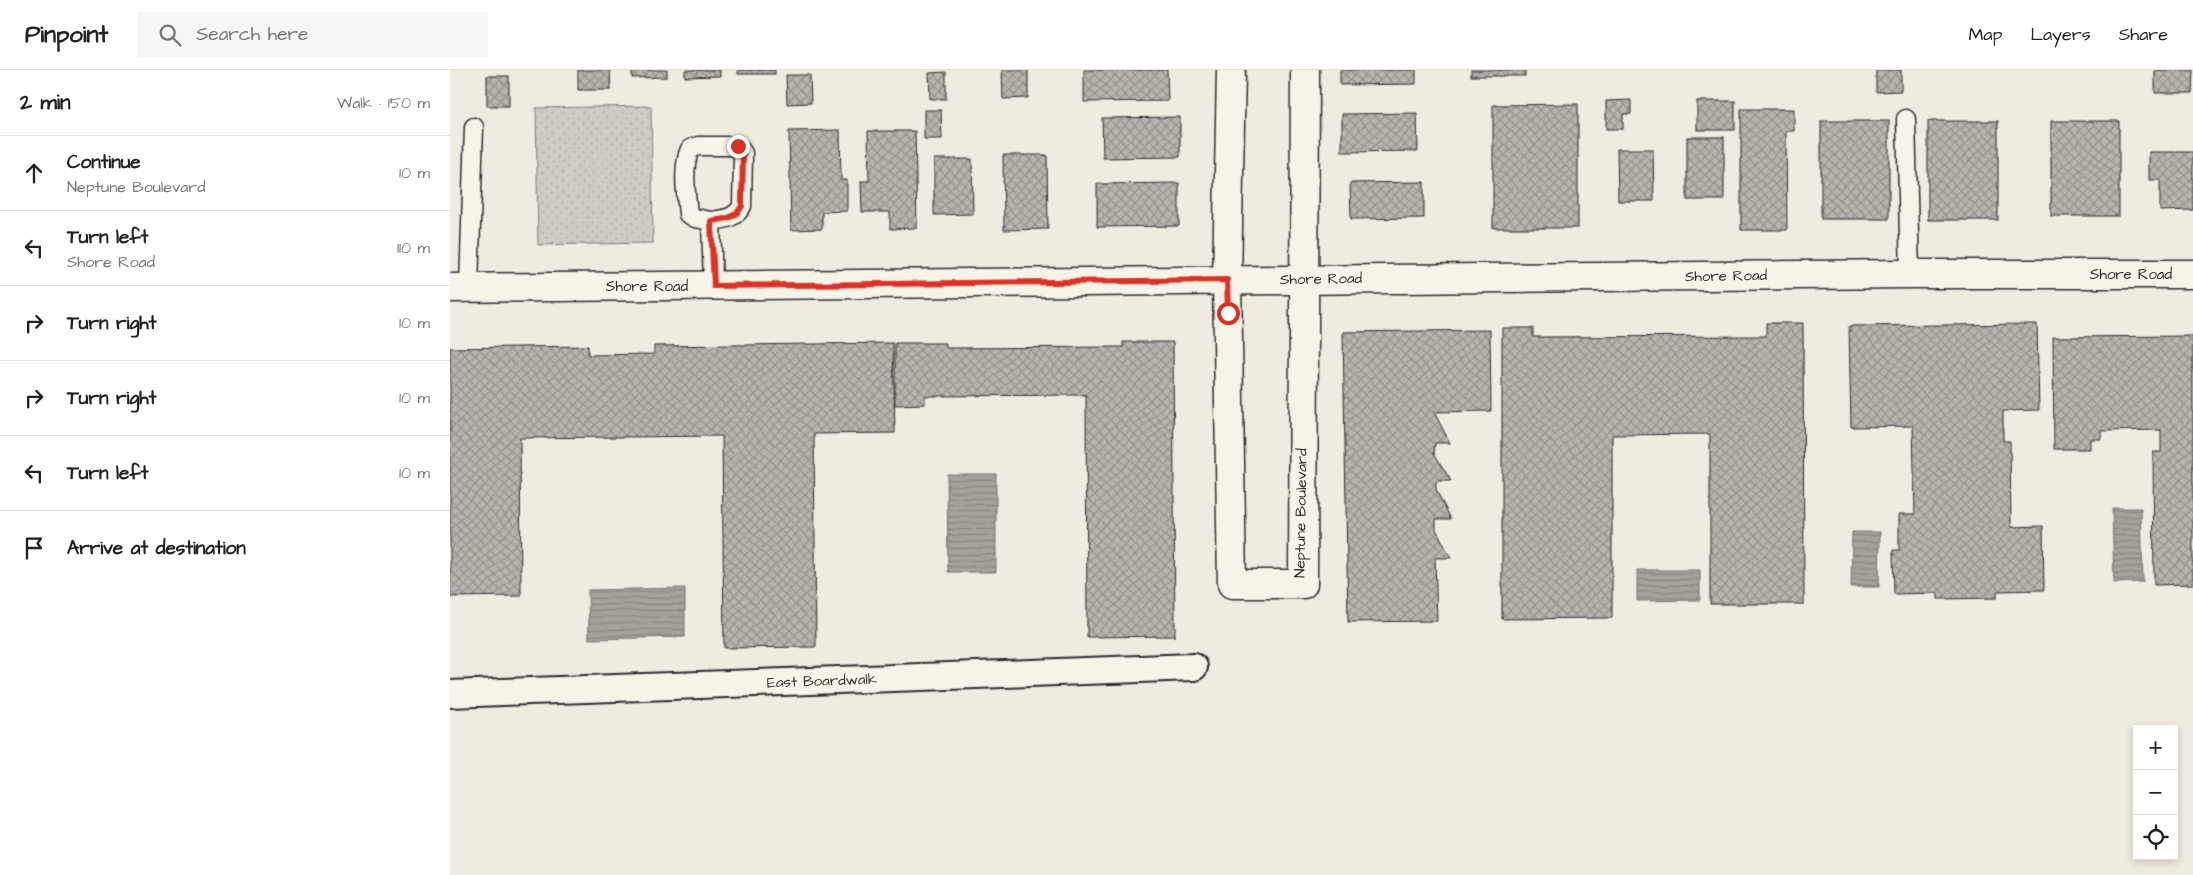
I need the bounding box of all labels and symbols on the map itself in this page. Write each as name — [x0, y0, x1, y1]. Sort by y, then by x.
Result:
route end — [727, 135, 750, 158]
street label: Shore Road — [2090, 264, 2172, 285]
street label: Shore Road — [1685, 265, 1768, 287]
street label: Shore Road — [1280, 268, 1363, 290]
street label: Shore Road — [606, 276, 688, 297]
route start — [1217, 302, 1240, 325]
street label: Neptune Boulevard — [1289, 448, 1313, 578]
street label: East Boardwalk — [767, 669, 877, 693]

